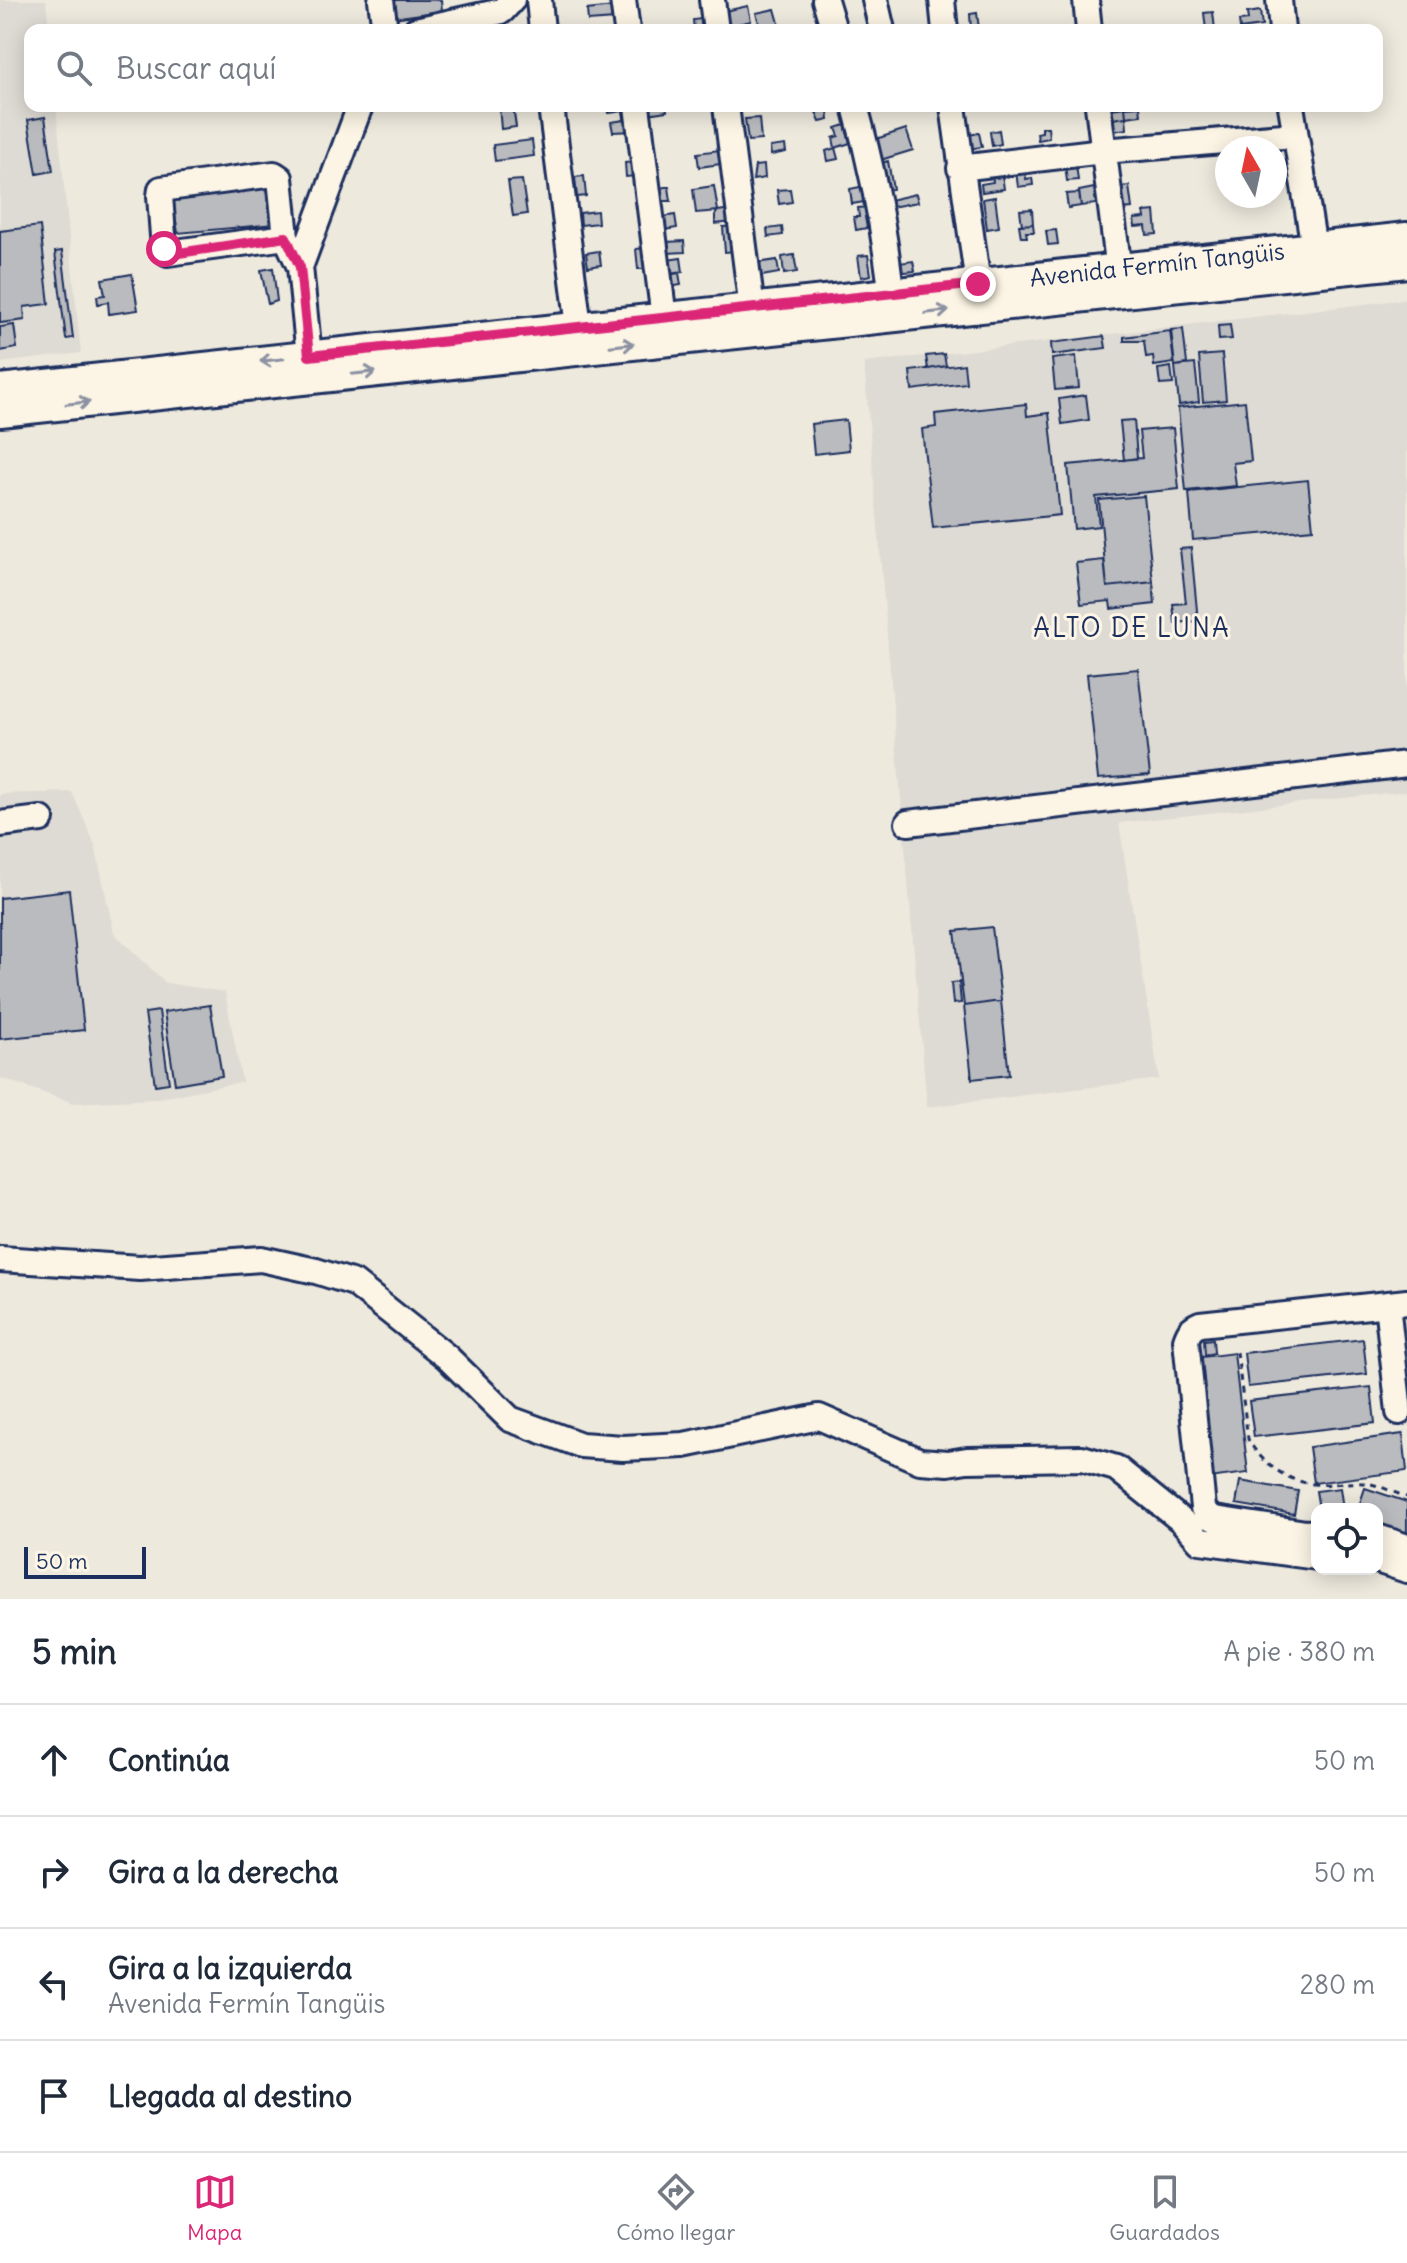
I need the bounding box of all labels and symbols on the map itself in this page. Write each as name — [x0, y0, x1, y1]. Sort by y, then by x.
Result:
north arrow — [1215, 136, 1287, 208]
route start — [146, 231, 182, 267]
street label: Avenida Fermín Tangüis — [1028, 235, 1286, 293]
route end — [960, 266, 996, 302]
one-way arrow — [923, 304, 950, 319]
one-way arrow — [609, 337, 635, 352]
one-way arrow — [259, 353, 285, 368]
one-way arrow — [350, 365, 377, 380]
one-way arrow — [64, 396, 90, 411]
district label: ALTO DE LUNA — [1033, 611, 1231, 644]
scale bar — [24, 1543, 146, 1579]

